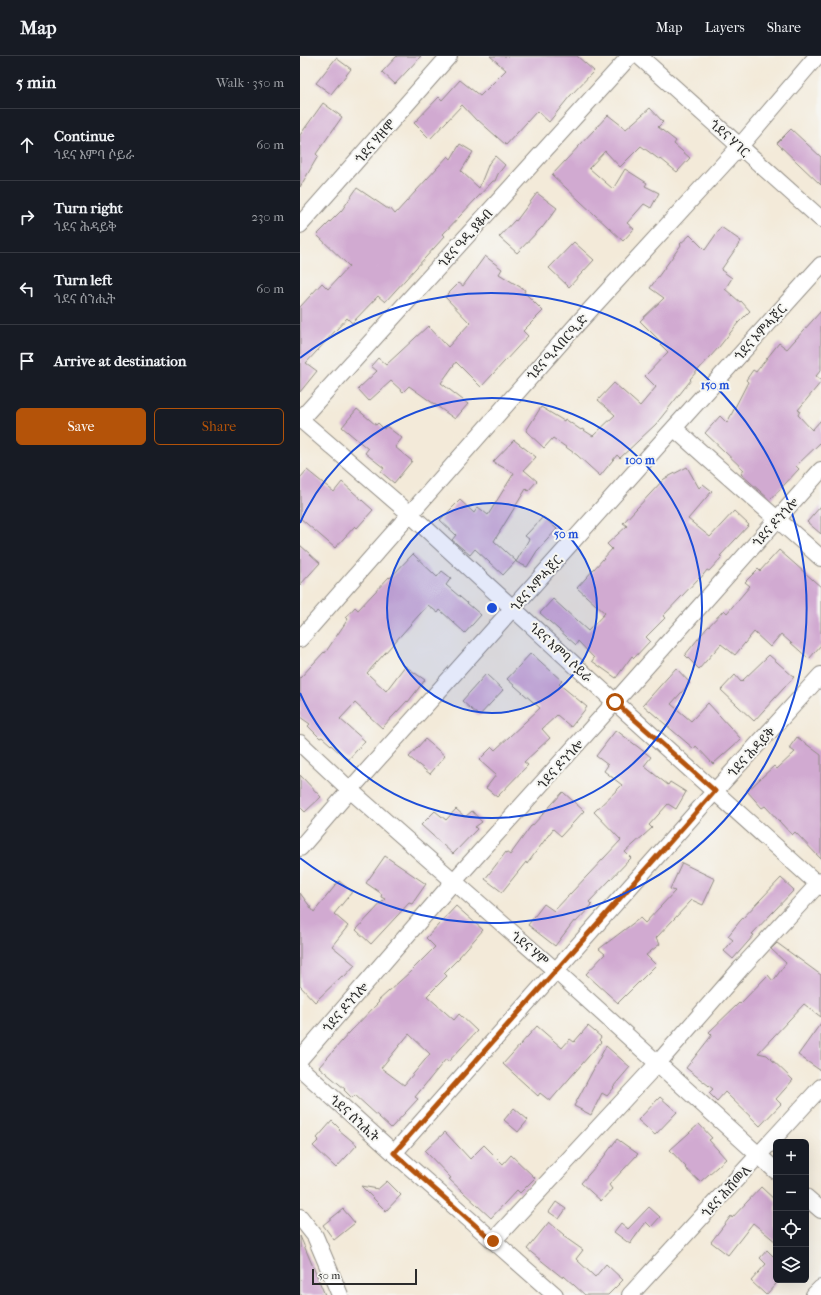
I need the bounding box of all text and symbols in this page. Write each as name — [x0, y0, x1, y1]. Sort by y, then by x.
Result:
text: Map — [20, 17, 56, 39]
text: Map — [656, 19, 683, 36]
text: Layers — [705, 19, 745, 36]
text: Share — [767, 19, 801, 36]
text: 5 min — [16, 72, 56, 92]
text: Walk · 350 m — [216, 75, 284, 90]
street label: ጎደና ሃዘሞ — [352, 116, 399, 166]
street label: ጎደና ሃገር — [707, 117, 753, 160]
text: Continue — [54, 127, 114, 145]
icon: ahead — [16, 134, 38, 156]
text: 60 m — [256, 137, 284, 152]
text: ጎደና እምባ ሶይራ — [54, 147, 134, 162]
text: Turn right — [54, 199, 123, 217]
icon: right — [16, 206, 38, 228]
street label: ጎደና ዓዲ ያቆብ — [435, 206, 496, 271]
text: 230 m — [251, 209, 284, 224]
text: ጎደና ሕዳይቅ — [54, 219, 116, 234]
text: Turn left — [54, 271, 112, 289]
icon: left — [16, 278, 38, 300]
text: 60 m — [256, 281, 284, 296]
text: ጎደና ሰንሒት — [54, 291, 116, 306]
street label: ጎደና ኦምሓጀር — [731, 301, 790, 364]
street label: ጎደና ዒላበርዒድ — [524, 311, 591, 383]
icon: arrive — [16, 350, 38, 372]
text: Arrive at destination — [54, 352, 186, 370]
text: 150 m — [701, 378, 730, 392]
button: Save — [16, 408, 146, 445]
button: Share — [154, 408, 284, 445]
text: 100 m — [625, 453, 656, 467]
street label: ጎደና ዶንጎሎ — [749, 495, 801, 550]
text: 50 m — [554, 527, 579, 541]
street label: ጎደና ኦምሓጀር — [507, 552, 566, 615]
centre of rings — [485, 601, 499, 615]
street label: ጎደና እምባ ሶይራ — [526, 619, 595, 685]
route start — [606, 693, 624, 711]
street label: ጎደና ሕዳይቅ — [725, 724, 778, 780]
street label: ጎደና ዶንጎሎ — [534, 737, 586, 792]
street label: ጎደና ሃም — [508, 928, 552, 969]
street label: ጎደና ዶንጎሎ — [320, 979, 371, 1035]
street label: ጎደና ሰንሒት — [327, 1092, 383, 1145]
map controls — [773, 1139, 809, 1283]
button: + — [773, 1139, 809, 1175]
street label: ጎደና ሕሽመለ — [699, 1162, 754, 1220]
button: − — [773, 1175, 809, 1211]
button: locate — [773, 1211, 809, 1247]
route end — [484, 1232, 502, 1250]
button: layers — [773, 1247, 809, 1283]
scale bar — [312, 1267, 417, 1286]
text: 50 m — [318, 1269, 340, 1282]

